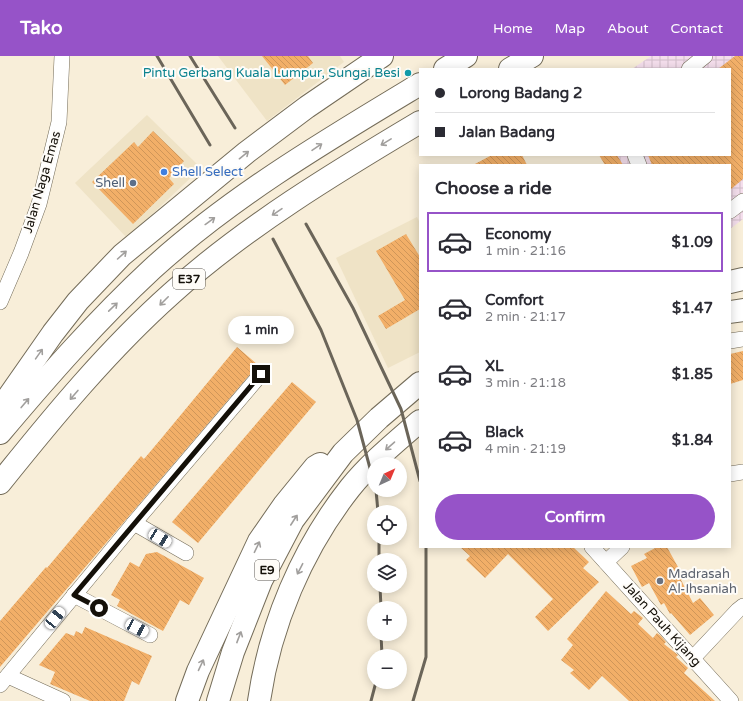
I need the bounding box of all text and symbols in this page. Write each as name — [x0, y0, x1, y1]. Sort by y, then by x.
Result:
text: Tako — [20, 17, 62, 39]
text: Home — [493, 20, 533, 37]
text: Map — [555, 20, 585, 37]
text: About — [607, 20, 649, 37]
text: Contact — [671, 20, 723, 37]
place label: Pintu Gerbang Kuala Lumpur, Sungai Besi — [143, 65, 400, 81]
marker: Pintu Gerbang Kuala Lumpur, Sungai Besi — [403, 68, 413, 78]
text: Lorong Badang 2 — [459, 84, 583, 102]
text: Jalan Badang — [459, 123, 555, 141]
street label: Jalan Naga Emas — [20, 129, 64, 235]
one-way arrow — [380, 138, 392, 146]
one-way arrow — [311, 143, 322, 151]
one-way arrow — [239, 150, 249, 159]
place label: Shell Select — [172, 164, 243, 180]
marker: Shell Select — [159, 167, 169, 177]
place label: Shell — [95, 175, 125, 191]
text: Choose a ride — [435, 177, 552, 199]
marker: Shell — [128, 178, 138, 188]
one-way arrow — [272, 208, 283, 216]
one-way arrow — [205, 217, 216, 225]
icon: car — [437, 224, 473, 260]
text: Economy — [485, 225, 551, 243]
text: $1.09 — [672, 233, 713, 251]
text: 1 min · 21:16 — [485, 243, 566, 259]
one-way arrow — [117, 250, 127, 260]
road number: E37 — [173, 269, 205, 289]
icon: car — [437, 290, 473, 326]
text: Comfort — [485, 291, 544, 309]
one-way arrow — [159, 296, 169, 306]
text: $1.47 — [672, 299, 713, 317]
one-way arrow — [108, 302, 118, 312]
text: 2 min · 21:17 — [485, 309, 566, 325]
callout: 1 min — [228, 316, 294, 344]
text: 1 min — [244, 322, 278, 338]
one-way arrow — [35, 349, 43, 360]
icon: car — [437, 356, 473, 392]
text: XL — [485, 357, 504, 375]
route end — [252, 365, 270, 383]
text: $1.85 — [672, 365, 713, 383]
text: 3 min · 21:18 — [485, 375, 566, 391]
one-way arrow — [70, 389, 79, 399]
one-way arrow — [21, 398, 30, 408]
icon: car — [437, 422, 473, 458]
text: Black — [485, 423, 524, 441]
text: $1.84 — [672, 431, 713, 449]
text: 4 min · 21:19 — [485, 441, 566, 457]
one-way arrow — [385, 442, 396, 451]
north arrow — [367, 457, 407, 497]
map controls — [367, 457, 407, 689]
button: Confirm — [435, 494, 715, 540]
button: locate — [367, 505, 407, 545]
one-way arrow — [290, 514, 298, 526]
car — [147, 527, 173, 549]
one-way arrow — [254, 542, 261, 554]
button: layers — [367, 553, 407, 593]
road number: E9 — [255, 560, 279, 580]
one-way arrow — [296, 563, 303, 575]
place label: Madrasah Al-Ihsaniah — [668, 566, 737, 597]
marker: Madrasah Al-Ihsaniah — [655, 576, 665, 586]
street label: Jalan Pauh Kijang — [620, 578, 704, 670]
route start — [90, 599, 108, 617]
button: + — [367, 601, 407, 641]
car — [43, 605, 67, 631]
car — [124, 617, 150, 639]
one-way arrow — [235, 632, 243, 644]
button: − — [367, 649, 407, 689]
one-way arrow — [198, 659, 205, 671]

